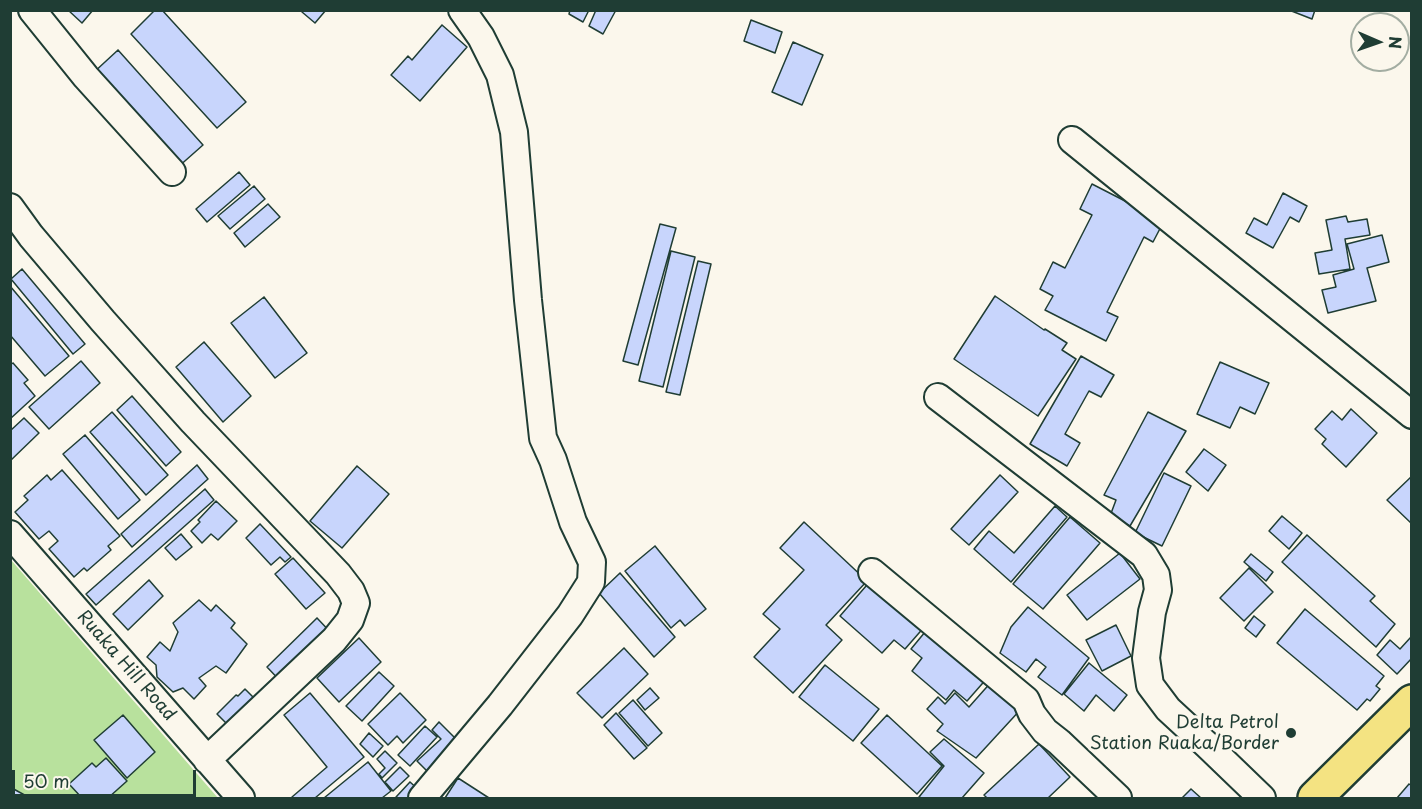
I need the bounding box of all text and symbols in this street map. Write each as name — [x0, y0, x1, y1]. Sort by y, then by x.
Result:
north arrow — [1350, 12, 1410, 72]
text: N — [1384, 36, 1408, 49]
street label: Ruaka Hill Road — [72, 606, 180, 726]
place label: Delta Petrol Station Ruaka/Border — [1090, 712, 1279, 754]
marker: Delta Petrol Station Ruaka/Border — [1284, 726, 1298, 740]
scale bar — [15, 758, 200, 796]
text: 50 m — [23, 767, 70, 794]

